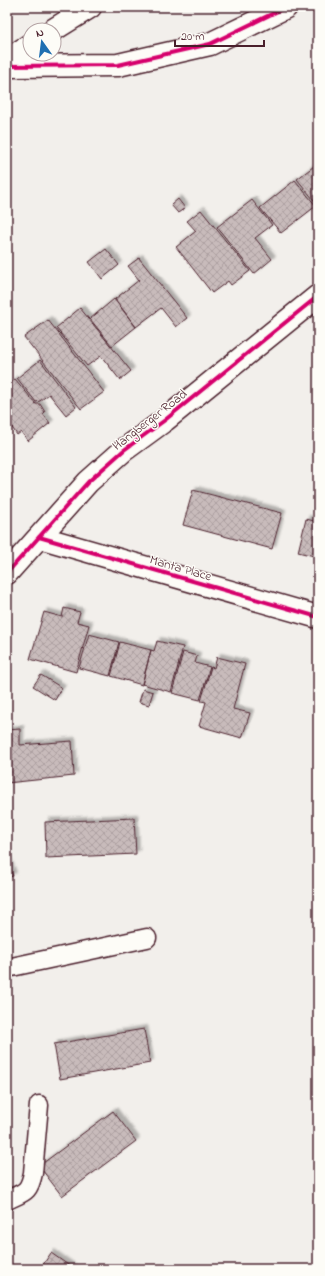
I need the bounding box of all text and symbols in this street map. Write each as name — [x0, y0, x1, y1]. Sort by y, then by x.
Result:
north arrow — [22, 22, 62, 62]
scale bar — [175, 22, 264, 48]
text: N — [34, 25, 45, 42]
text: 20 m — [181, 28, 204, 46]
street label: Hangberger Road — [109, 384, 192, 456]
street label: Manta Place — [147, 551, 214, 586]

